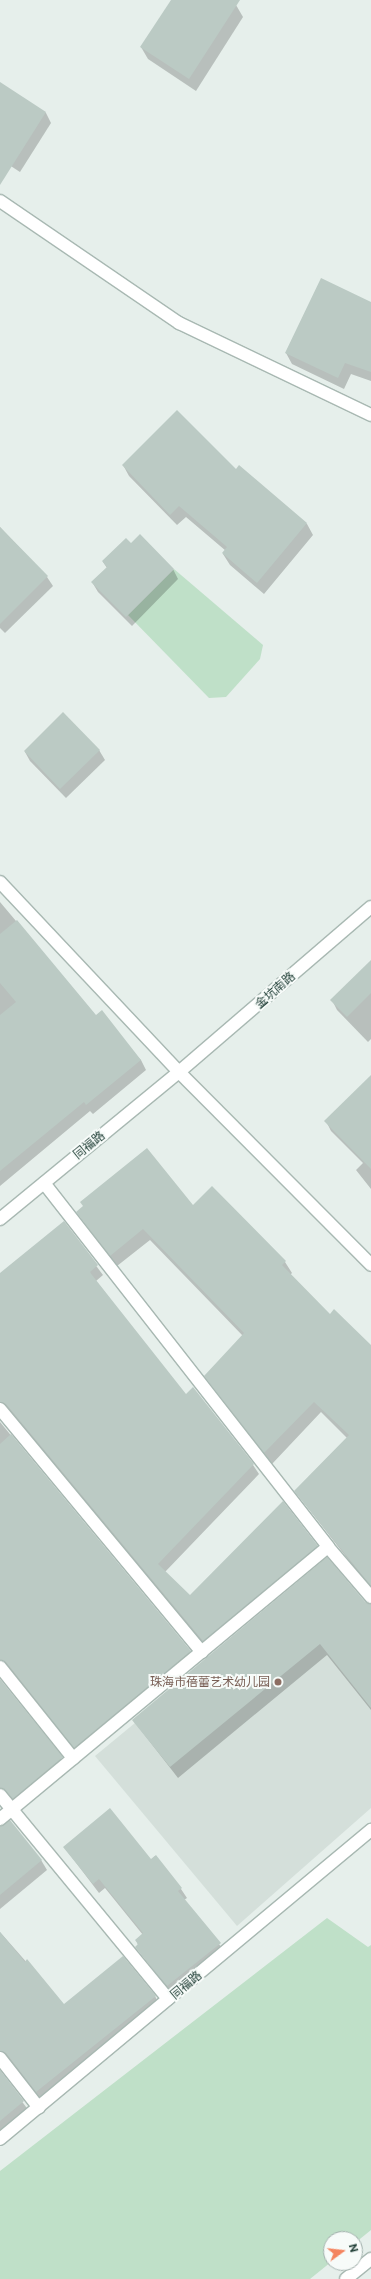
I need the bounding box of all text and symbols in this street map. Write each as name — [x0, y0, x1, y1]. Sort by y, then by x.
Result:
street label: 金坑南路 — [252, 969, 298, 1011]
street label: 同福路 — [70, 1128, 108, 1162]
place label: 珠海市蓓蕾艺术幼儿园 — [150, 1675, 270, 1689]
marker: 珠海市蓓蕾艺术幼儿园 — [273, 1677, 283, 1687]
street label: 同福路 — [168, 1968, 204, 2002]
north arrow — [323, 2231, 363, 2271]
text: N — [347, 2242, 361, 2254]

